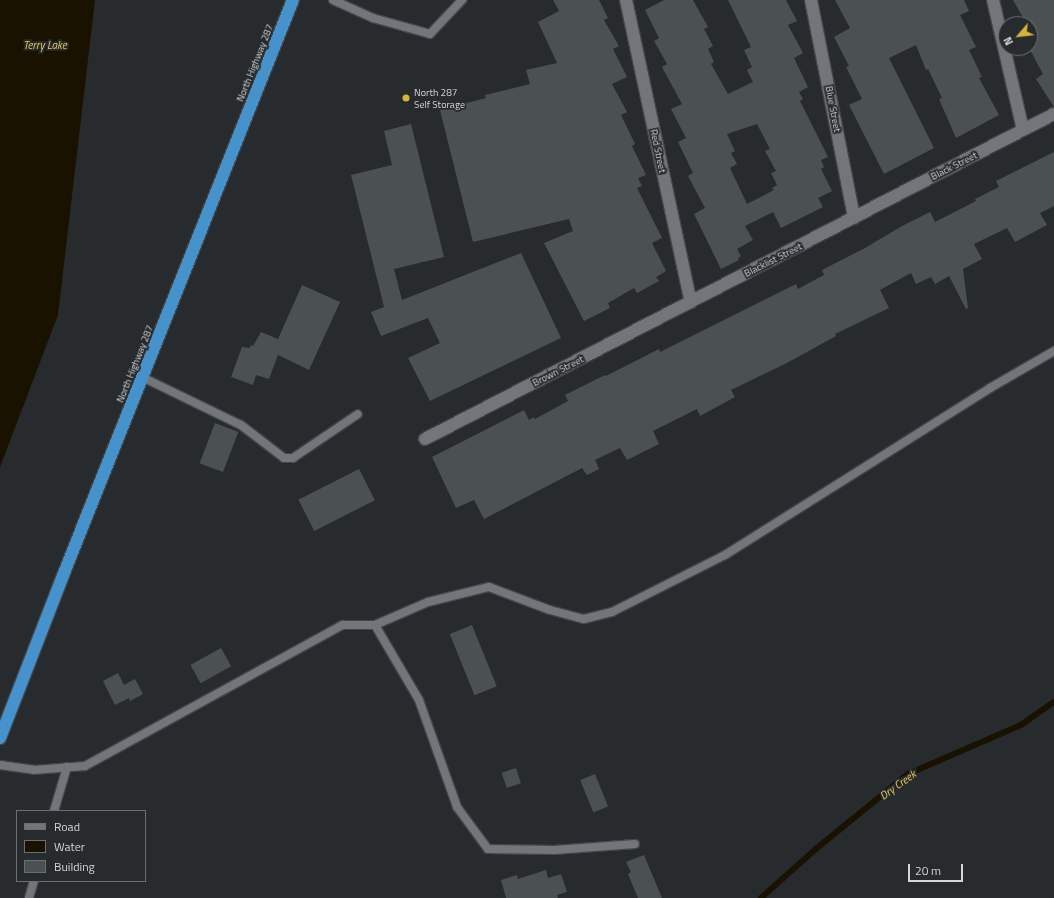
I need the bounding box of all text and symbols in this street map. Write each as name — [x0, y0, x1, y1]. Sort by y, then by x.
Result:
north arrow — [998, 16, 1038, 56]
street label: North Highway 287 — [234, 23, 276, 103]
text: N — [999, 34, 1017, 48]
water label: Terry Lake — [23, 38, 67, 52]
street label: Blue Street — [823, 85, 843, 133]
place label: North 287 Self Storage — [414, 86, 465, 110]
marker: North 287 Self Storage — [401, 93, 411, 103]
street label: Red Street — [648, 128, 668, 174]
street label: Black Street — [929, 149, 979, 183]
street label: Blacklist Street — [742, 240, 804, 280]
street label: North Highway 287 — [114, 324, 156, 404]
street label: Brown Street — [530, 353, 586, 389]
water label: Dry Creek — [877, 767, 919, 803]
legend — [16, 810, 146, 882]
text: Road — [54, 817, 80, 836]
text: Water — [54, 837, 85, 856]
scale bar — [910, 856, 965, 882]
text: Building — [54, 857, 95, 876]
text: 20 m — [915, 861, 941, 880]

